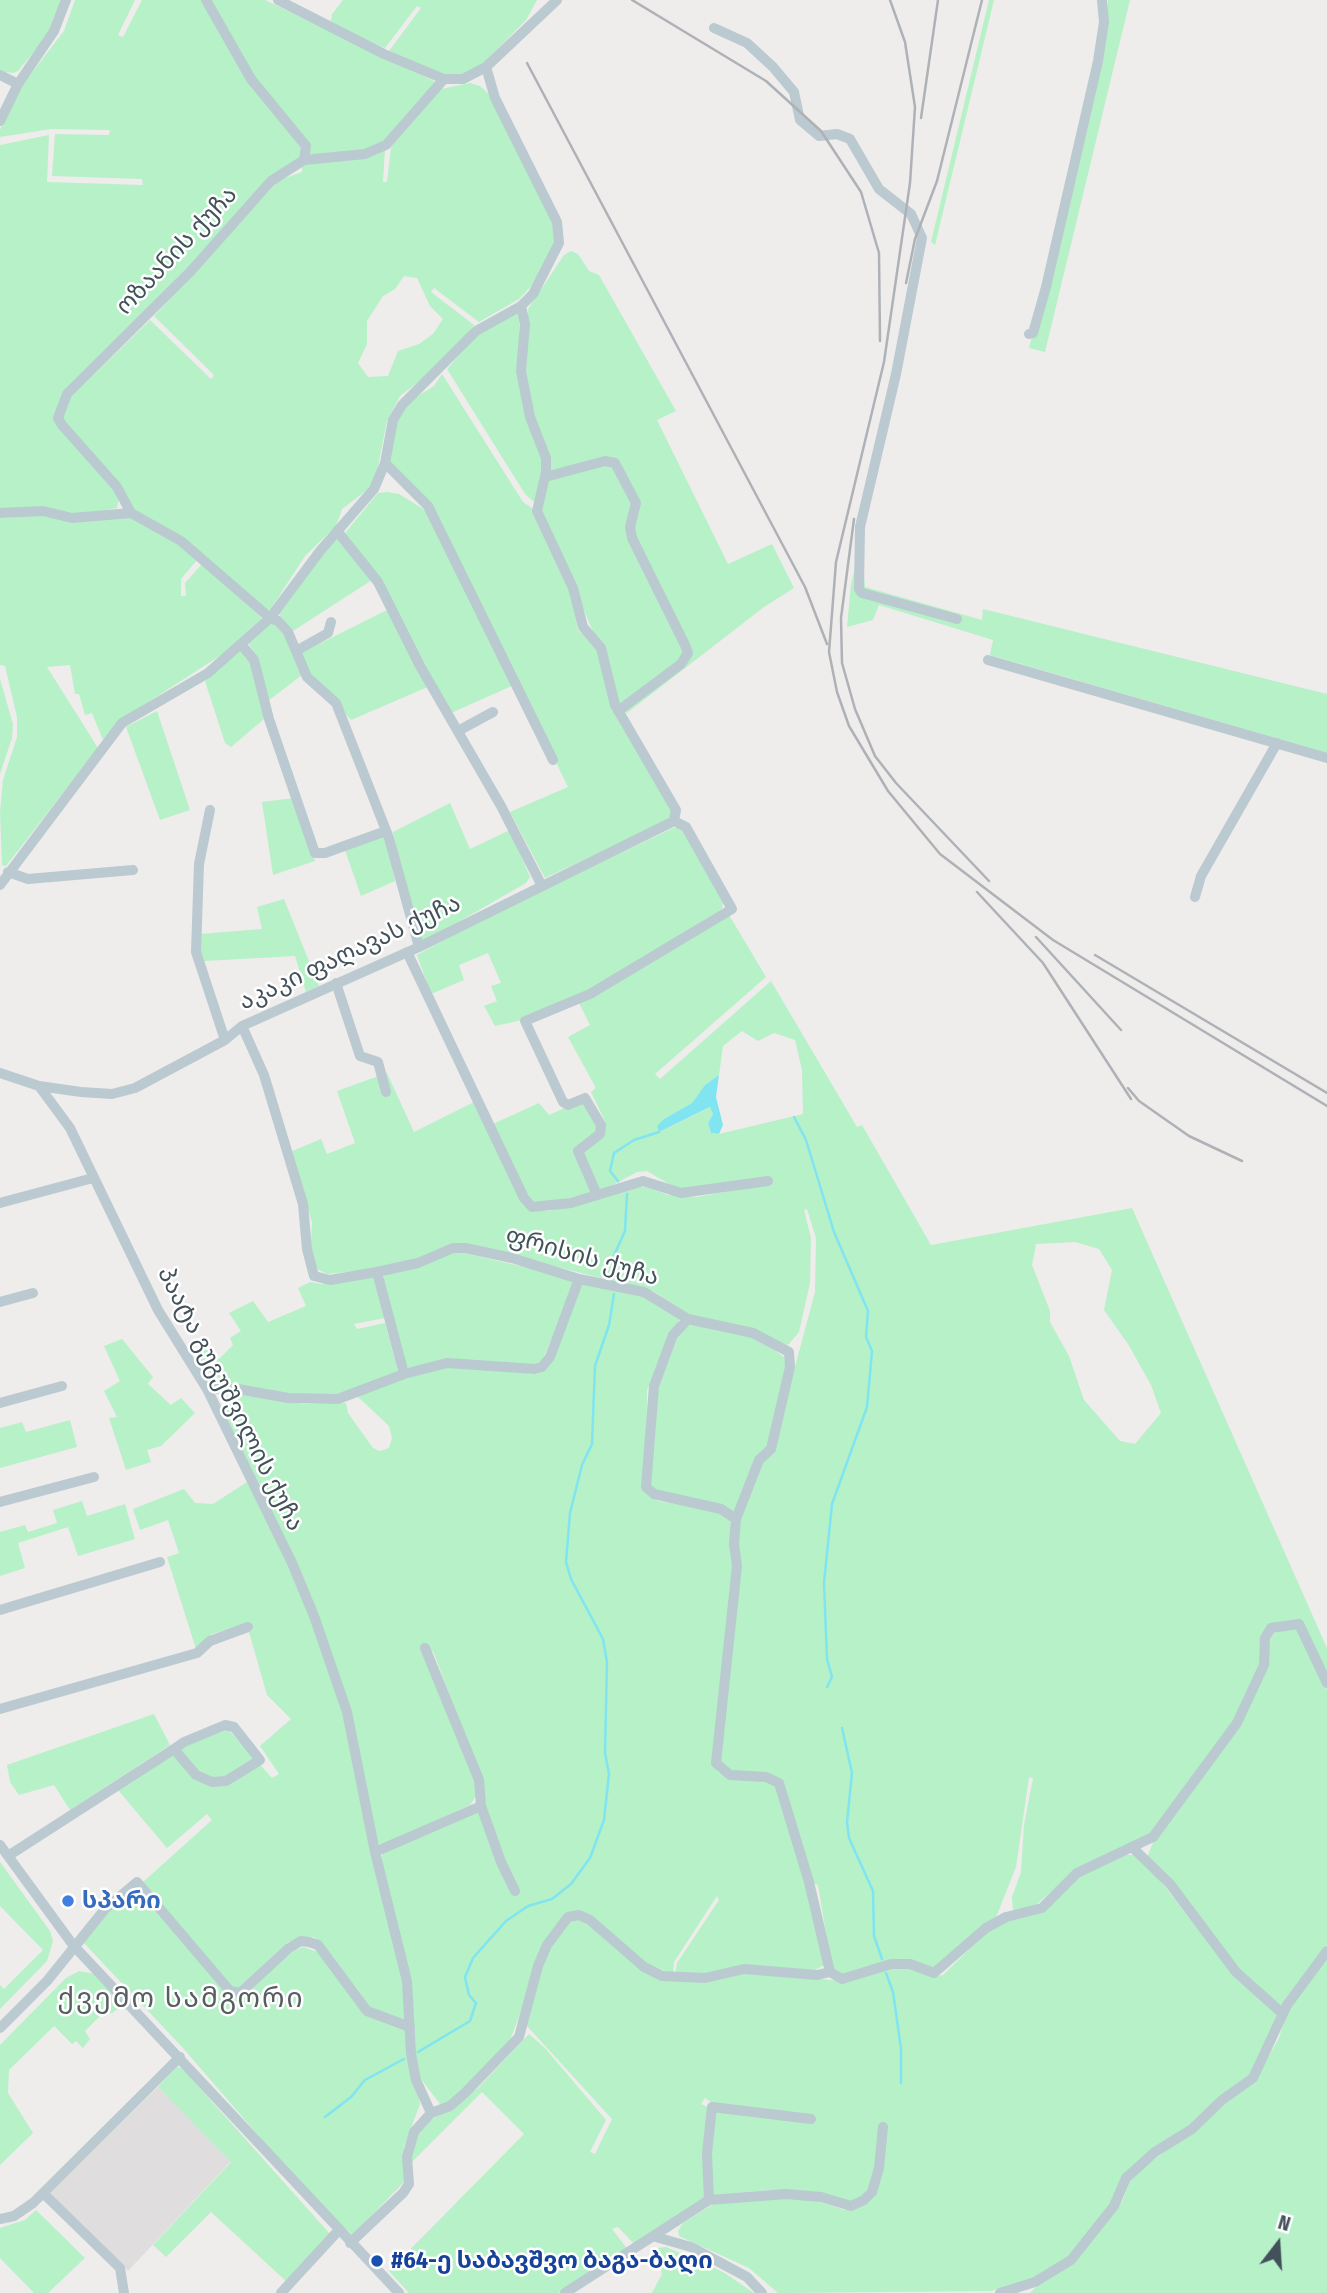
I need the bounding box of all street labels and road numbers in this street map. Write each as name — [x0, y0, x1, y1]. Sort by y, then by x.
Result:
street label: ოზაანის ქუჩა — [110, 181, 244, 321]
street label: აკაკი ფაღავას ქუჩა — [235, 889, 465, 1017]
street label: ფრისის ქუჩა — [502, 1221, 662, 1293]
street label: პაატა გუგუშვილის ქუჩა — [151, 1262, 309, 1536]

